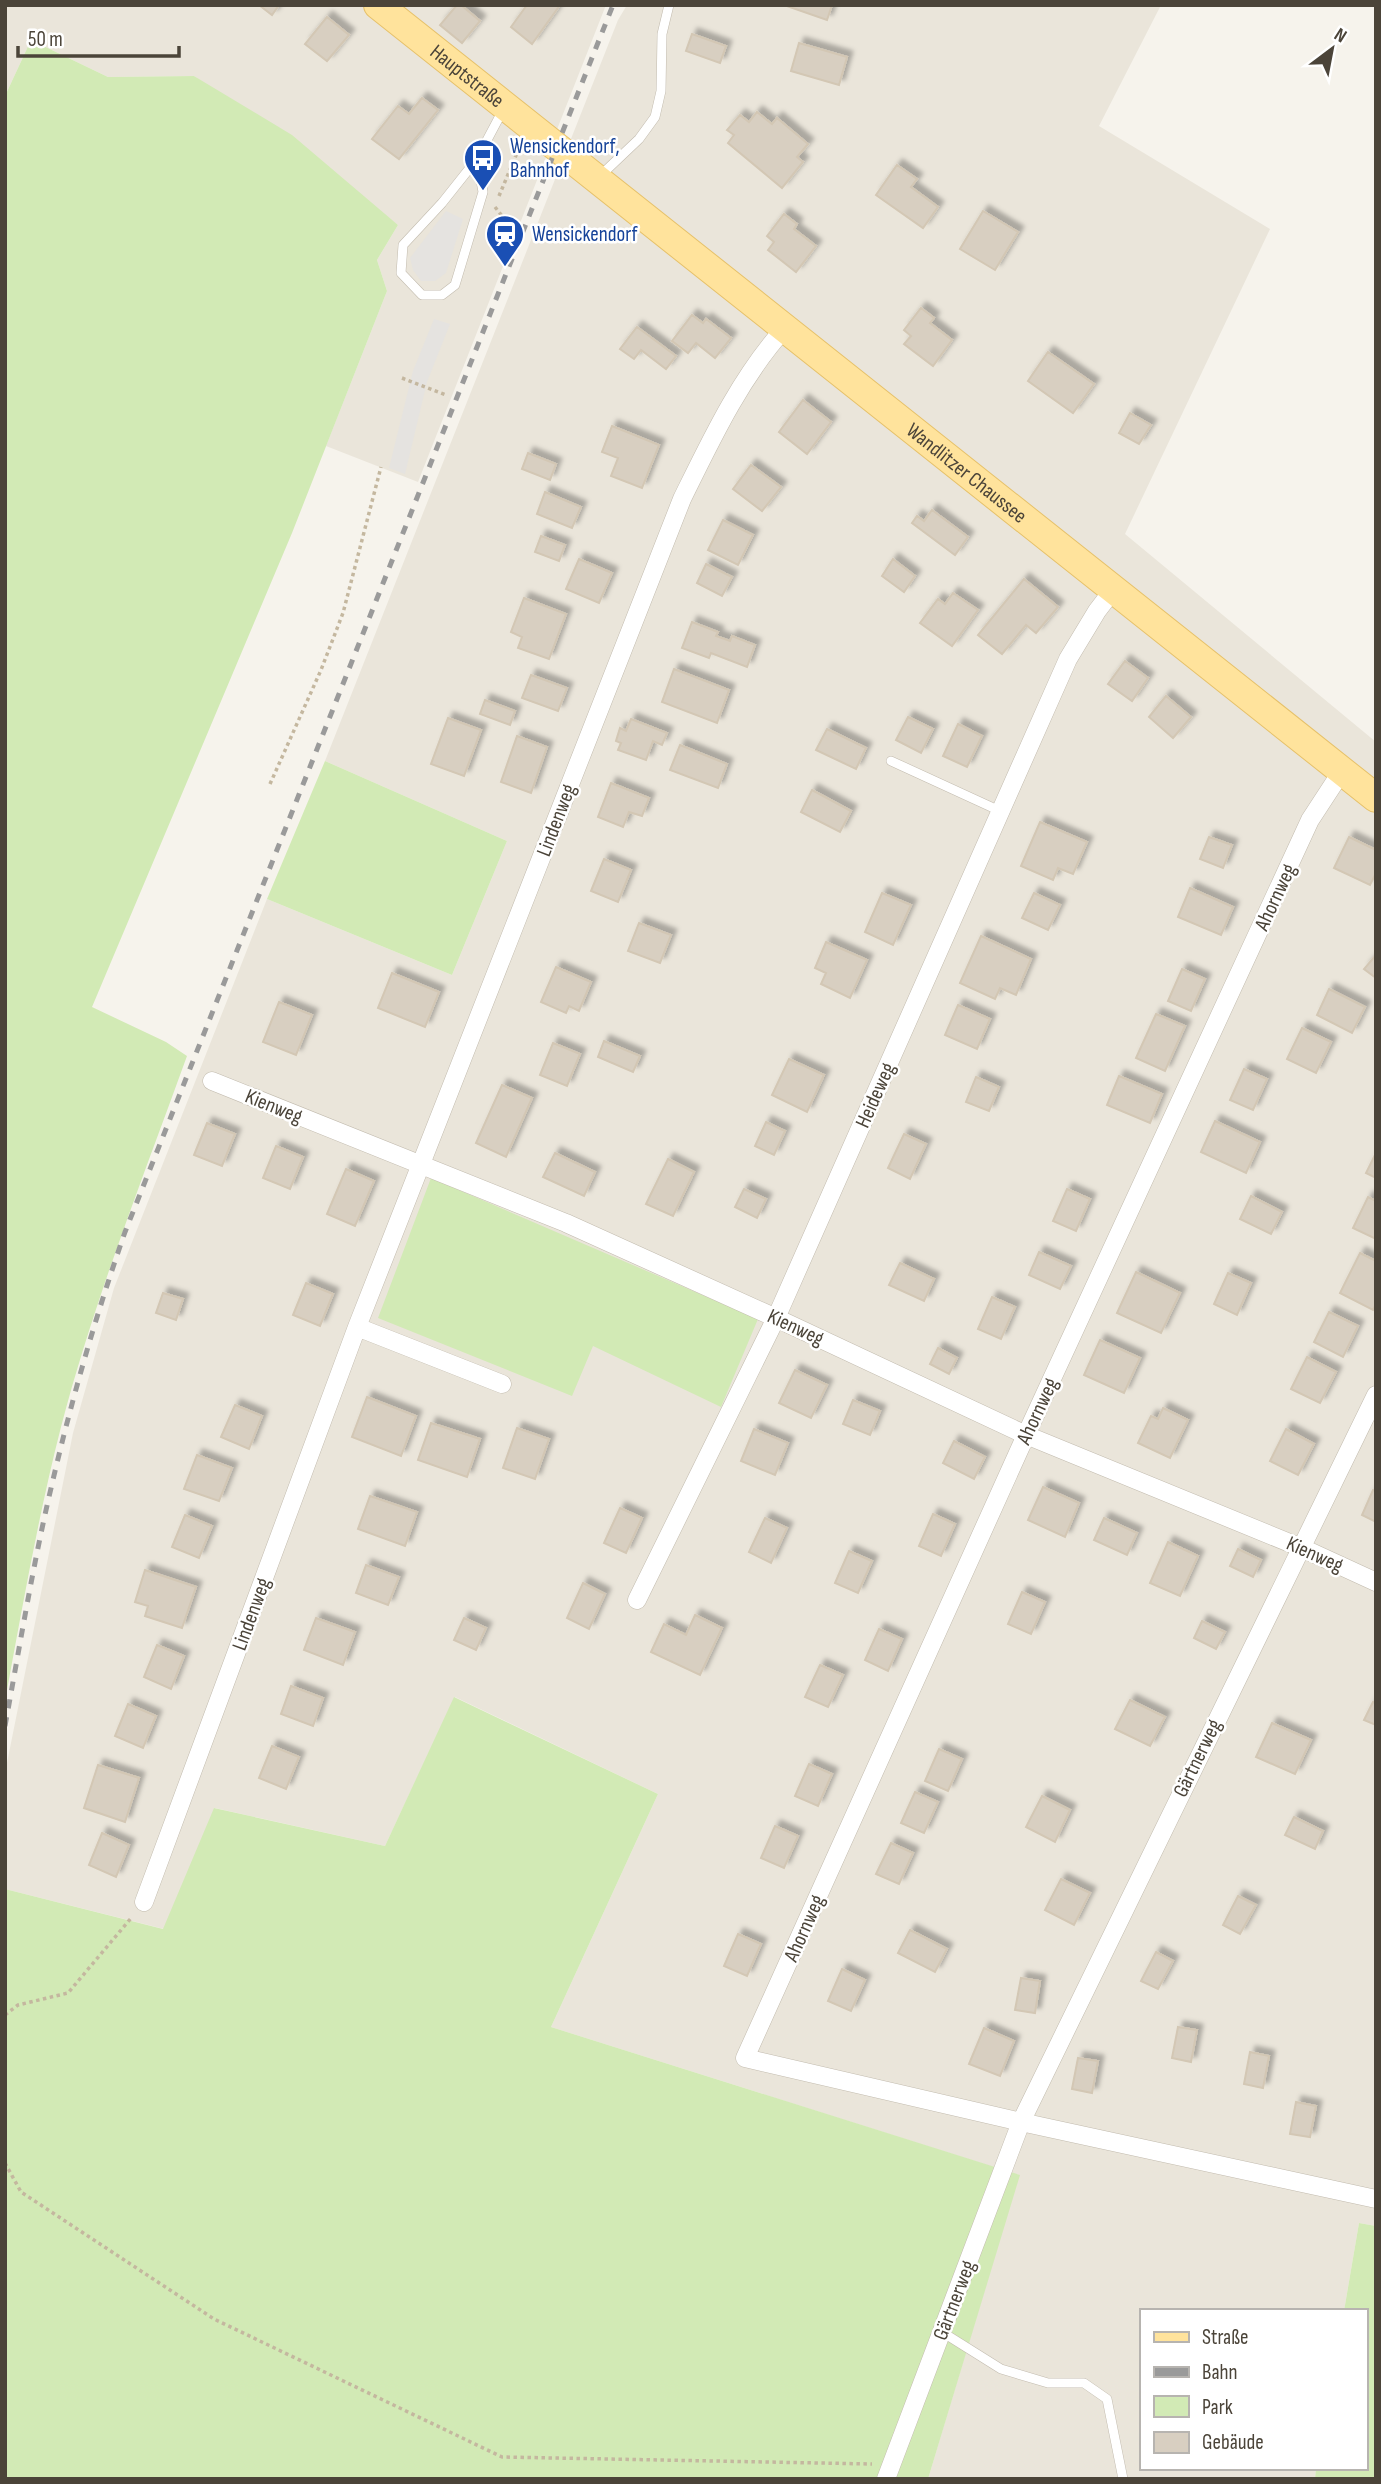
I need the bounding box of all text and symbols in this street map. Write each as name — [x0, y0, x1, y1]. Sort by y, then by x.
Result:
scale bar — [18, 14, 178, 58]
north arrow — [1297, 14, 1367, 84]
text: N — [1330, 23, 1351, 48]
text: 50 m — [28, 27, 63, 52]
street label: Hauptstraße — [425, 39, 509, 113]
place label: Wensickendorf, Bahnhof — [510, 134, 620, 183]
bus stop icon: Wensickendorf, Bahnhof — [462, 137, 504, 192]
station icon: Wensickendorf — [484, 213, 526, 268]
place label: Wensickendorf — [532, 222, 638, 247]
street label: Wandlitzer Chaussee — [901, 418, 1032, 529]
street label: Lindenweg — [531, 781, 582, 860]
street label: Ahornweg — [1249, 860, 1302, 935]
street label: Heideweg — [850, 1059, 901, 1132]
street label: Kienweg — [242, 1084, 306, 1129]
street label: Kienweg — [764, 1304, 828, 1351]
street label: Ahornweg — [1011, 1374, 1064, 1449]
street label: Kienweg — [1283, 1531, 1347, 1578]
street label: Lindenweg — [227, 1574, 276, 1654]
street label: Gärtnerweg — [1168, 1715, 1227, 1801]
street label: Ahornweg — [778, 1891, 830, 1966]
street label: Gärtnerweg — [928, 2257, 981, 2344]
legend — [1140, 2309, 1367, 2470]
text: Straße — [1202, 2325, 1248, 2350]
text: Bahn — [1202, 2360, 1237, 2385]
text: Park — [1202, 2395, 1233, 2420]
text: Gebäude — [1202, 2430, 1264, 2455]

